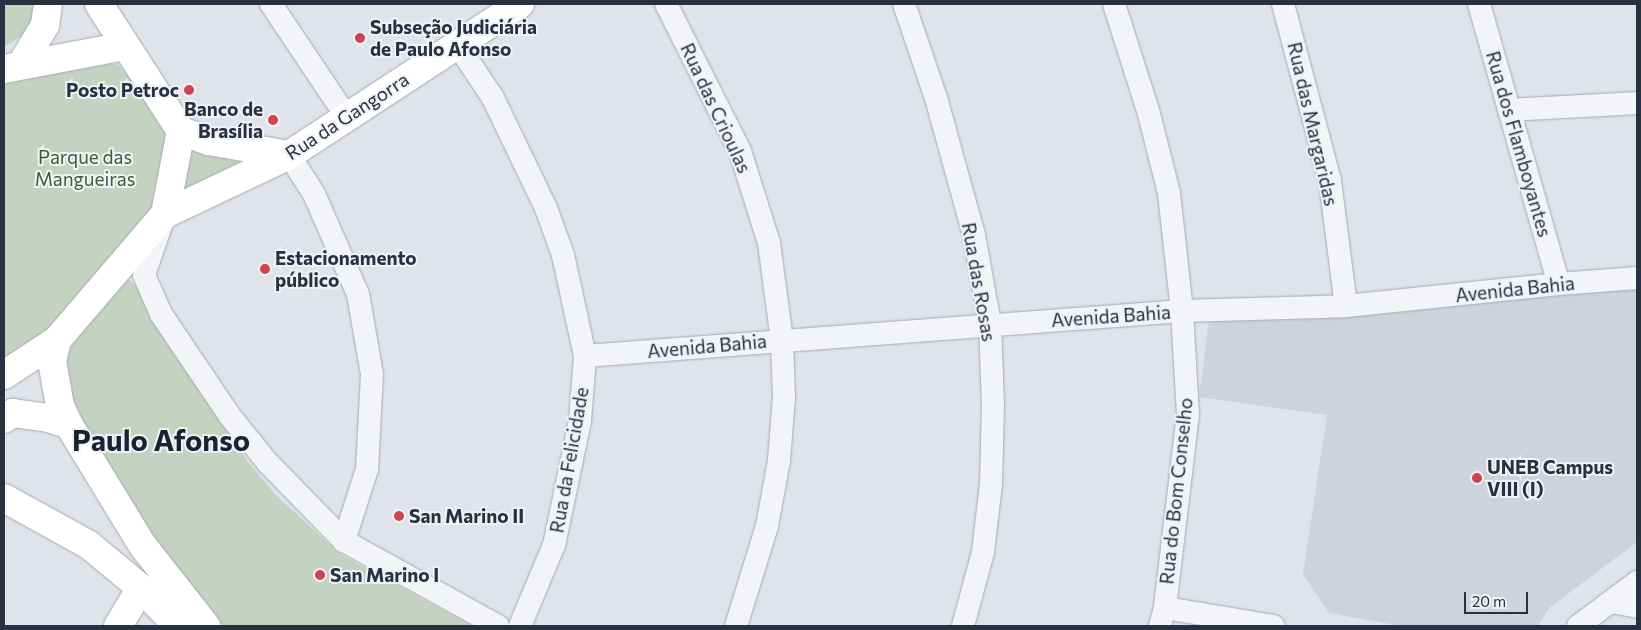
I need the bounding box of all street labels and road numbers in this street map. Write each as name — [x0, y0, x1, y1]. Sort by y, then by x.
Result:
street label: Rua das Crioulas — [676, 39, 756, 177]
street label: Rua das Margaridas — [1283, 40, 1343, 208]
street label: Rua dos Flamboyantes — [1482, 48, 1556, 240]
street label: Rua da Gangorra — [281, 68, 413, 164]
street label: Rua das Rosas — [957, 221, 1001, 343]
street label: Avenida Bahia — [1454, 271, 1576, 307]
street label: Avenida Bahia — [1050, 300, 1172, 332]
street label: Avenida Bahia — [646, 329, 768, 363]
street label: Rua da Felicidade — [545, 385, 593, 535]
street label: Rua do Bom Conselho — [1155, 397, 1197, 585]

